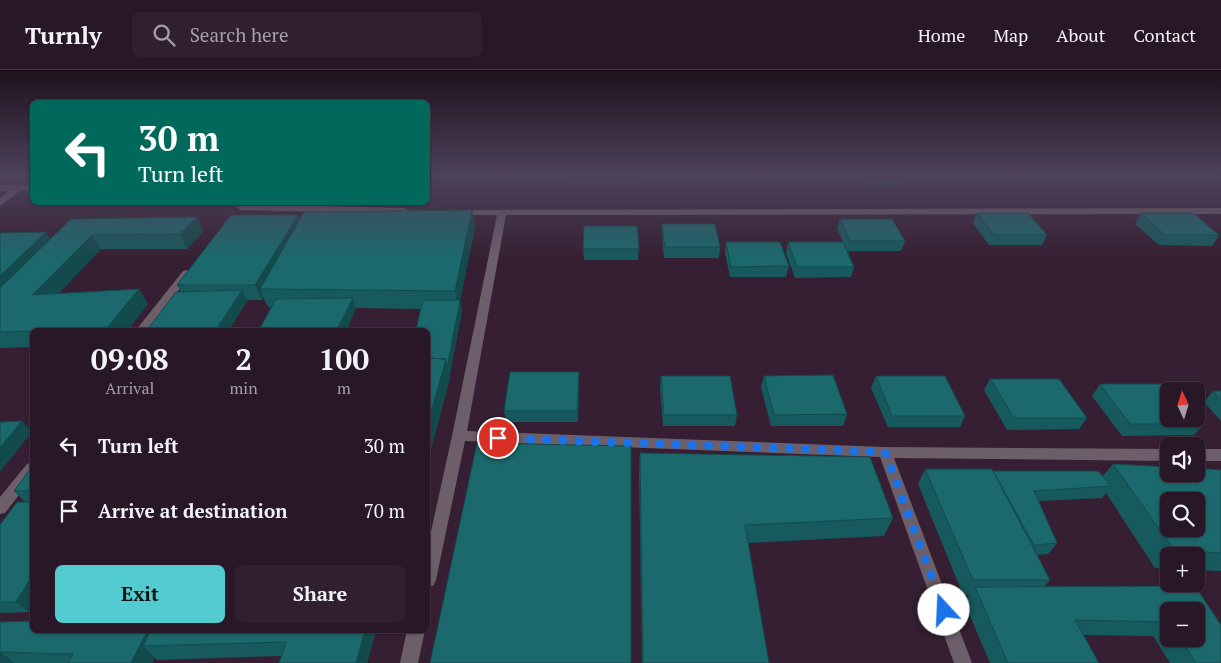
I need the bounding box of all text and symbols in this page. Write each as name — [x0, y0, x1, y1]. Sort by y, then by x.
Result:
search box — [132, 12, 482, 57]
text: Turnly — [25, 19, 102, 51]
icon: search — [150, 21, 178, 49]
text: Search here — [190, 22, 288, 47]
text: Home — [918, 23, 965, 47]
text: Map — [993, 23, 1028, 47]
text: About — [1056, 23, 1105, 47]
text: Contact — [1133, 23, 1196, 47]
text: 30 m — [138, 115, 219, 161]
icon: left — [55, 120, 120, 185]
text: Turn left — [138, 159, 224, 188]
text: 09:08 — [91, 339, 169, 379]
text: 2 — [235, 339, 252, 379]
text: 100 — [318, 339, 369, 379]
text: Arrival — [105, 377, 154, 399]
text: min — [230, 377, 258, 399]
text: m — [337, 377, 351, 399]
north arrow — [1160, 382, 1205, 428]
map controls — [1160, 382, 1205, 647]
pin — [477, 417, 519, 459]
icon: arrive — [484, 424, 512, 452]
icon: left — [55, 432, 83, 460]
text: Turn left — [98, 433, 179, 458]
text: 30 m — [364, 433, 405, 458]
button: sound — [1160, 437, 1205, 482]
button: search — [1160, 492, 1205, 537]
icon: arrive — [55, 497, 83, 525]
text: Arrive at destination — [98, 498, 287, 523]
text: 70 m — [364, 498, 405, 523]
button: + — [1160, 547, 1205, 592]
button: Exit — [55, 565, 225, 623]
button: Share — [235, 565, 405, 623]
position arrow — [917, 583, 969, 635]
button: − — [1160, 602, 1205, 647]

